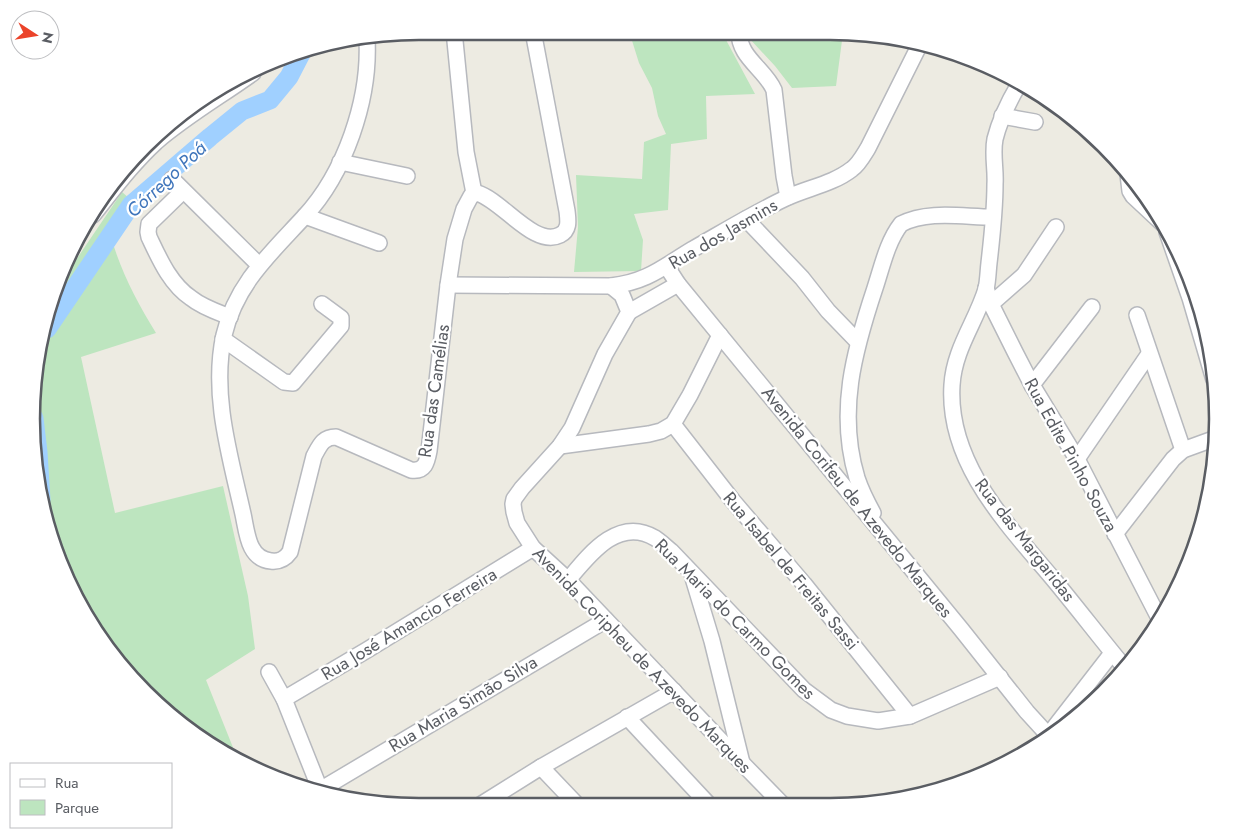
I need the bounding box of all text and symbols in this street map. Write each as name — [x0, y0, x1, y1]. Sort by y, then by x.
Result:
north arrow — [10, 10, 60, 60]
text: N — [37, 30, 59, 45]
water label: Córrego Poá — [120, 135, 213, 224]
street label: Rua dos Jasmins — [664, 192, 782, 276]
street label: Rua das Camélias — [412, 323, 456, 459]
street label: Rua Edite Pinho Souza — [1018, 373, 1124, 537]
street label: Avenida Corifeu de Azevedo Marques — [755, 381, 959, 623]
street label: Rua das Margaridas — [969, 473, 1081, 607]
street label: Rua Isabel de Freitas Sassi — [717, 486, 865, 656]
street label: Rua Maria do Carmo Gomes — [649, 533, 821, 705]
street label: Avenida Coripheu de Azevedo Marques — [526, 541, 758, 779]
street label: Rua José Amancio Ferreira — [316, 561, 502, 687]
street label: Rua Maria Simão Silva — [384, 649, 542, 759]
legend — [10, 763, 172, 828]
text: Rua — [55, 772, 79, 794]
text: Parque — [55, 797, 99, 819]

